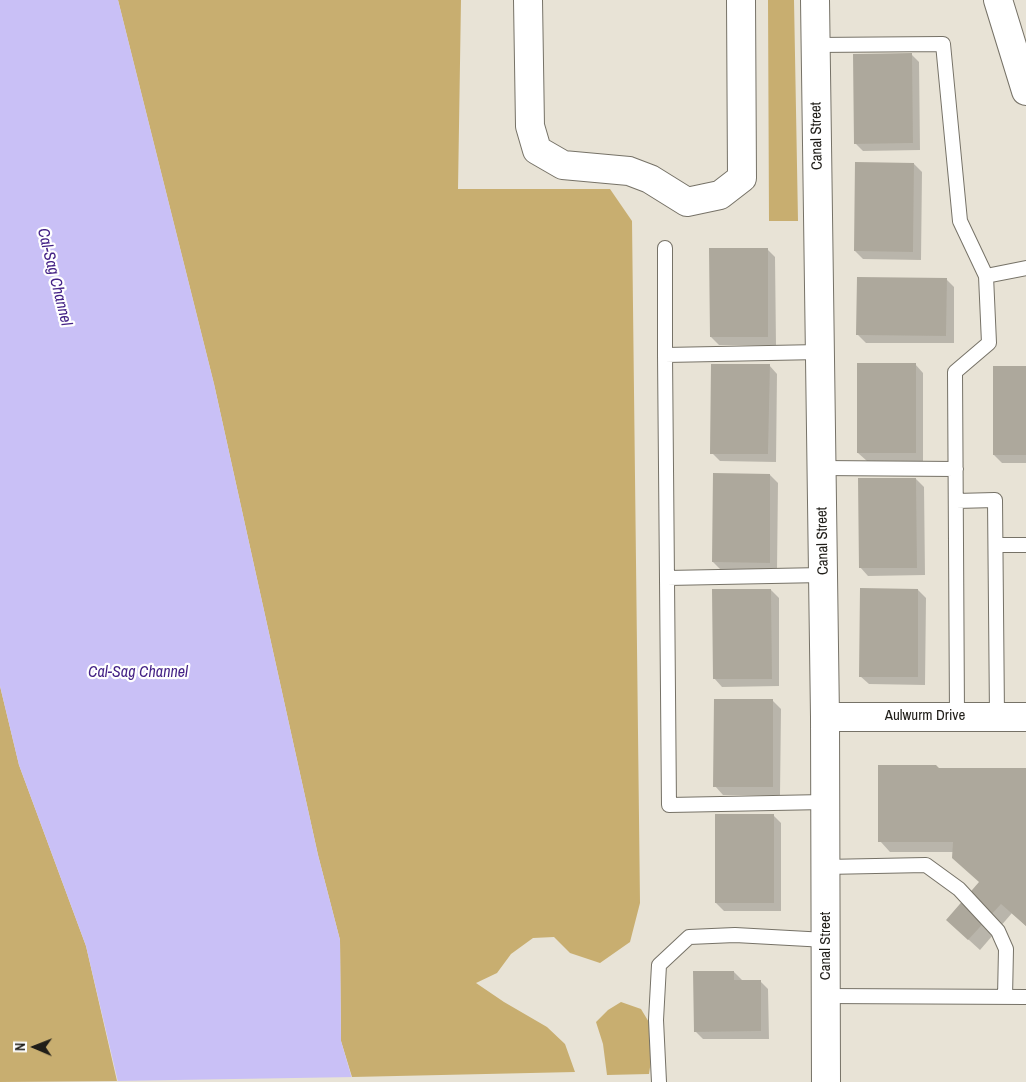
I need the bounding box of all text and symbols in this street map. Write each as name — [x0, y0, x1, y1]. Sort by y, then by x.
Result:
street label: Canal Street — [807, 102, 827, 170]
water label: Cal-Sag Channel — [33, 226, 75, 328]
street label: Canal Street — [813, 507, 833, 575]
water label: Cal-Sag Channel — [88, 663, 188, 683]
street label: Aulwurm Drive — [885, 707, 965, 725]
street label: Canal Street — [817, 912, 835, 980]
north arrow — [10, 1022, 60, 1072]
text: N — [11, 1042, 29, 1051]

